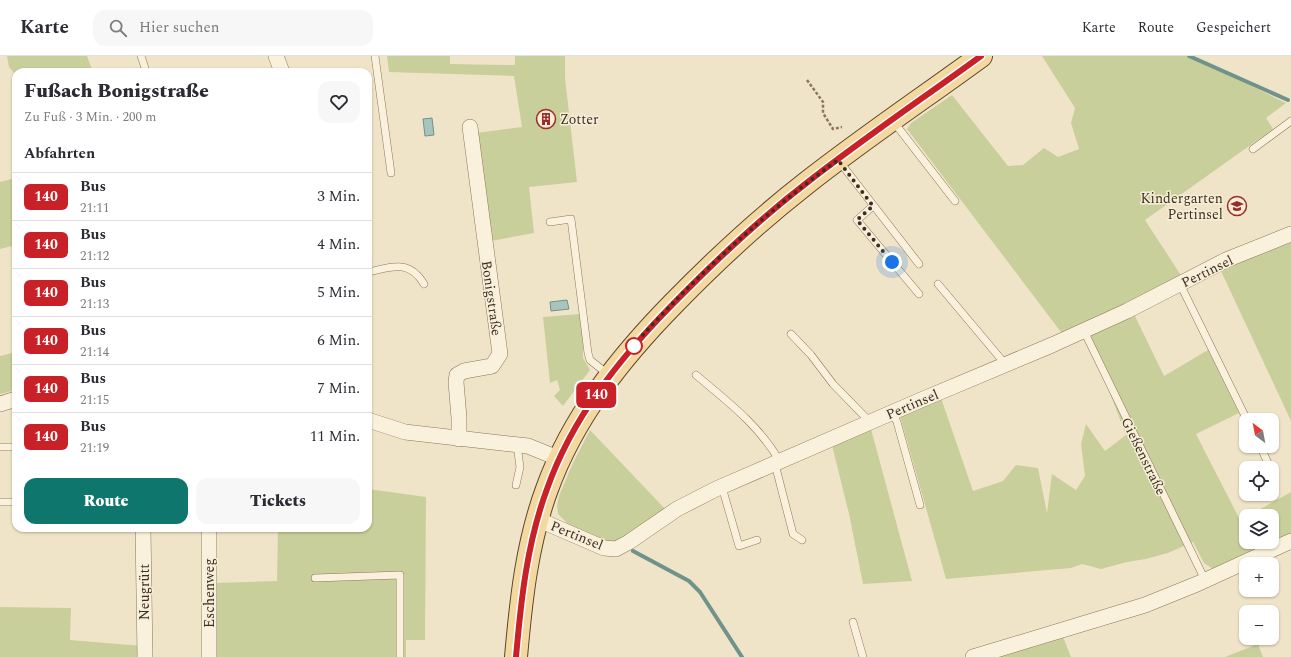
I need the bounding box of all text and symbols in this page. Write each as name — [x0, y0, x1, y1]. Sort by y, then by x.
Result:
search box — [93, 10, 373, 46]
text: Karte — [20, 13, 69, 42]
text: Hier suchen — [139, 16, 220, 39]
icon: search — [107, 17, 129, 39]
text: Karte — [1082, 17, 1116, 38]
text: Route — [1138, 17, 1174, 38]
text: Gespeichert — [1196, 17, 1271, 38]
text: Fußach Bonigstraße — [24, 77, 209, 106]
button: heart — [318, 81, 360, 123]
text: Zu Fuß · 3 Min. · 200 m — [24, 107, 156, 127]
building icon: Zotter — [535, 108, 557, 130]
place label: Zotter — [560, 109, 599, 130]
text: Abfahrten — [24, 142, 95, 165]
text: Bus — [80, 175, 106, 198]
text: 3 Min. — [317, 185, 360, 208]
text: 140 — [34, 186, 58, 207]
place label: Kindergarten Pertinsel — [1141, 188, 1223, 225]
school or university icon: Kindergarten Pertinsel — [1226, 195, 1248, 217]
text: 21:11 — [80, 198, 109, 218]
text: Bus — [80, 223, 106, 246]
text: 4 Min. — [317, 233, 360, 256]
text: 140 — [34, 234, 58, 255]
text: 21:12 — [80, 246, 109, 266]
street label: Pertinsel — [1178, 250, 1237, 293]
your location — [882, 252, 902, 272]
street label: Bonigstraße — [476, 259, 507, 337]
text: Bus — [80, 271, 106, 294]
text: 5 Min. — [317, 281, 360, 304]
text: 140 — [34, 282, 58, 303]
text: 21:13 — [80, 294, 109, 314]
text: Bus — [80, 319, 106, 342]
text: 6 Min. — [317, 329, 360, 352]
text: 140 — [34, 330, 58, 351]
unlabelled marker — [625, 337, 643, 355]
text: 21:14 — [80, 342, 109, 362]
text: Bus — [80, 367, 106, 390]
text: 7 Min. — [317, 377, 360, 400]
text: 140 — [34, 378, 58, 399]
line badge: 140 — [573, 382, 619, 408]
text: 140 — [584, 384, 608, 405]
street label: Pertinsel — [883, 384, 942, 425]
text: 21:15 — [80, 390, 109, 410]
north arrow — [1239, 413, 1279, 453]
map controls — [1239, 413, 1279, 645]
street label: Gießenstraße — [1116, 414, 1172, 499]
text: Bus — [80, 415, 106, 438]
text: 11 Min. — [310, 425, 360, 448]
text: 140 — [34, 426, 58, 447]
text: 21:19 — [80, 438, 109, 458]
button: locate — [1239, 461, 1279, 501]
button: Route — [24, 478, 188, 524]
button: Tickets — [196, 478, 360, 524]
button: layers — [1239, 509, 1279, 549]
street label: Pertinsel — [547, 515, 606, 556]
button: + — [1239, 557, 1279, 597]
street label: Eschenweg — [199, 558, 220, 628]
street label: Neugrütt — [134, 564, 155, 620]
button: − — [1239, 605, 1279, 645]

